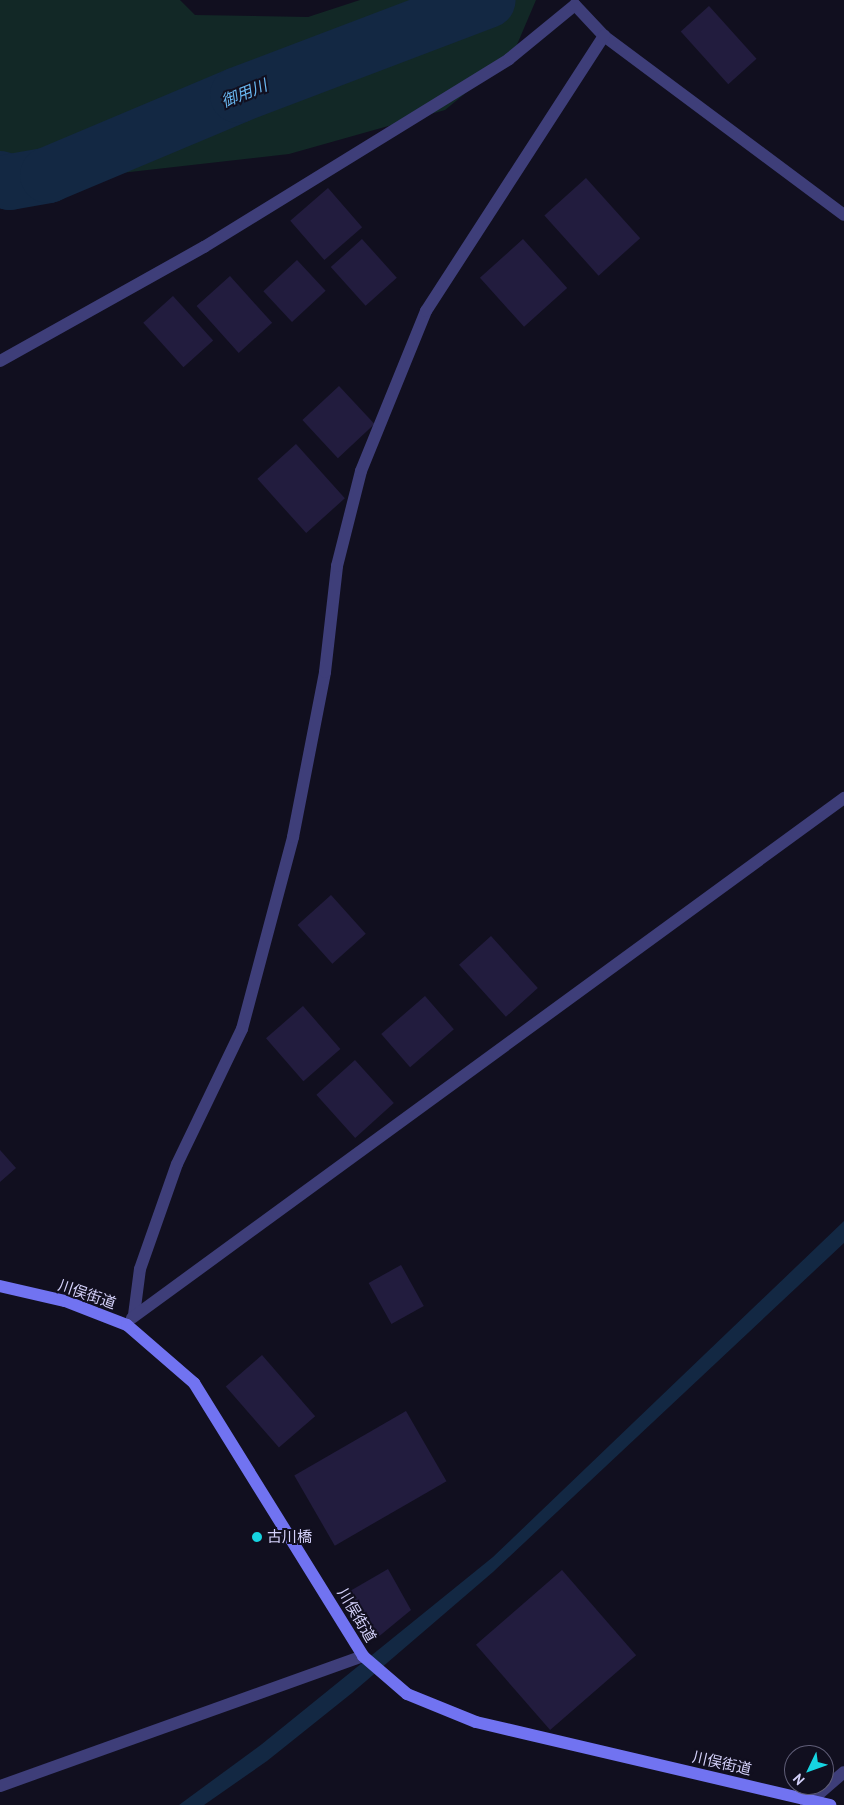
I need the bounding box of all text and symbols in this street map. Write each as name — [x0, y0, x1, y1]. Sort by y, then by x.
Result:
water label: 御用川 — [218, 75, 270, 111]
street label: 川俣街道 — [56, 1276, 118, 1312]
place label: 古川橋 — [267, 1528, 312, 1546]
marker: 古川橋 — [251, 1531, 263, 1543]
street label: 川俣街道 — [334, 1585, 380, 1645]
north arrow — [784, 1745, 834, 1795]
street label: 川俣街道 — [691, 1747, 753, 1779]
text: N — [789, 1770, 808, 1789]

